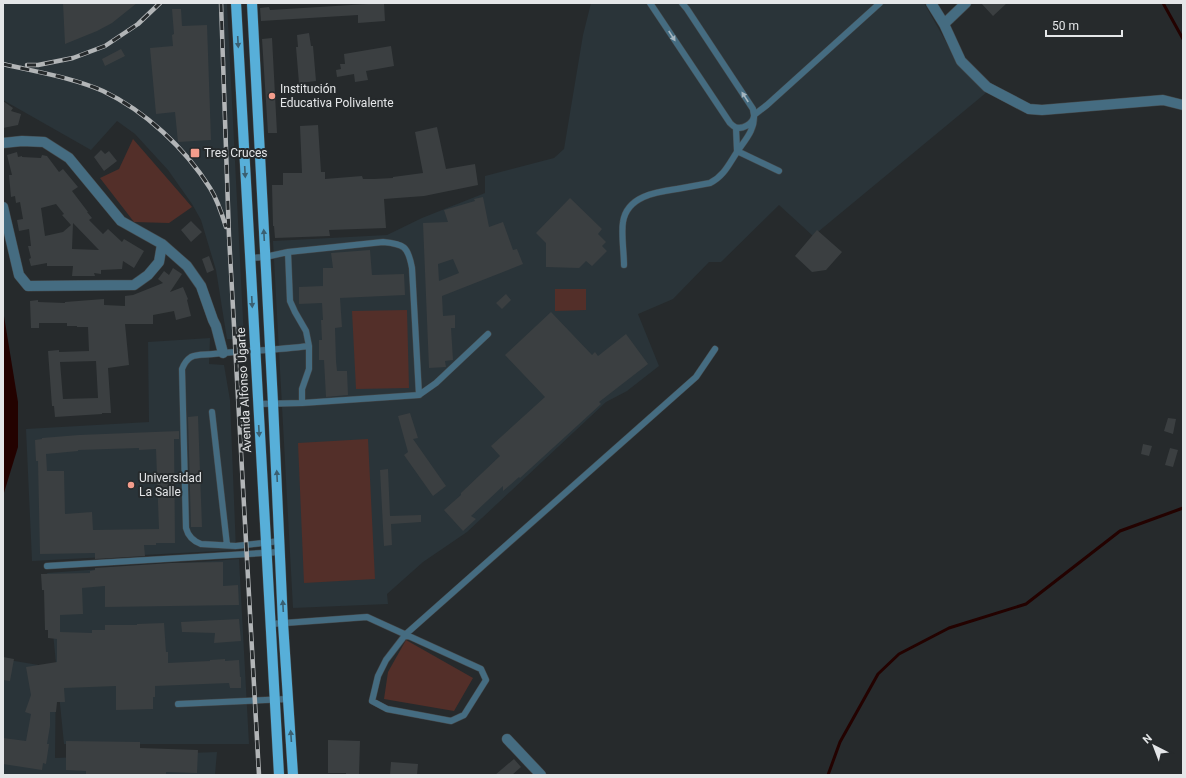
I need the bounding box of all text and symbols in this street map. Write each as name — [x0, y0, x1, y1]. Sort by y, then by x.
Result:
scale bar — [1046, 12, 1122, 38]
text: 50 m — [1052, 19, 1079, 33]
one-way arrow — [668, 30, 676, 41]
one-way arrow — [234, 36, 241, 48]
place label: Institución Educativa Polivalente — [280, 82, 394, 110]
marker: Institución Educativa Polivalente — [267, 91, 277, 101]
one-way arrow — [741, 92, 749, 102]
place label: Tres Cruces — [204, 146, 268, 160]
marker: Tres Cruces — [189, 147, 201, 159]
one-way arrow — [241, 166, 248, 178]
one-way arrow — [261, 228, 267, 241]
one-way arrow — [249, 296, 255, 309]
street label: Avenida Alfonso Ugarte — [234, 327, 254, 453]
one-way arrow — [256, 425, 263, 437]
one-way arrow — [273, 470, 280, 482]
place label: Universidad La Salle — [139, 471, 202, 499]
marker: Universidad La Salle — [126, 480, 136, 490]
one-way arrow — [279, 600, 286, 612]
north arrow — [1134, 726, 1174, 766]
one-way arrow — [287, 730, 294, 742]
text: N — [1140, 731, 1155, 746]

